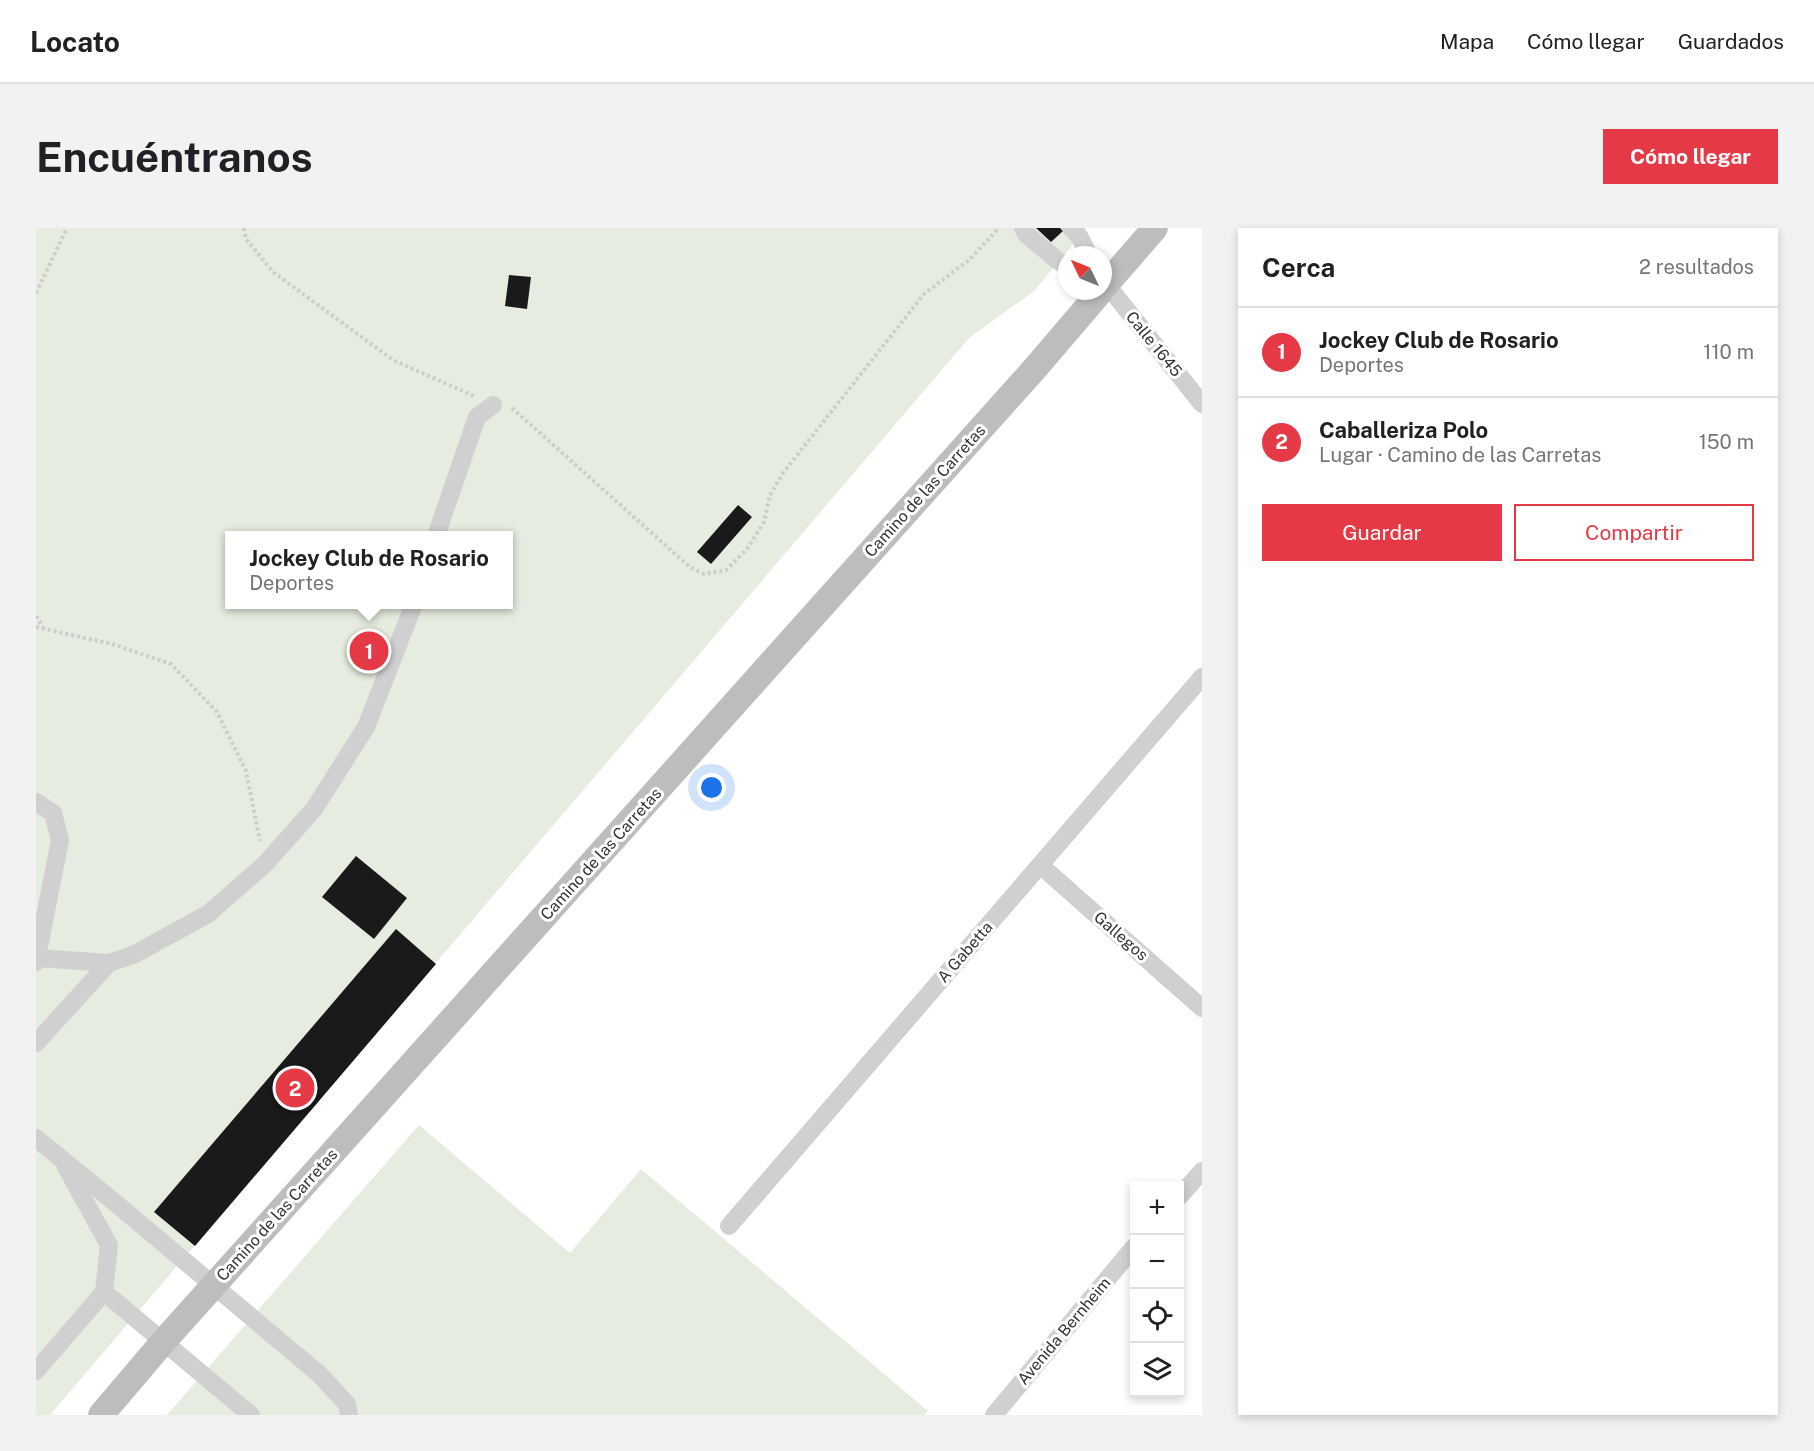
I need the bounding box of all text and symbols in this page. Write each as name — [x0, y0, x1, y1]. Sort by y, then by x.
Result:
text: Locato — [30, 25, 120, 58]
text: Mapa — [1440, 29, 1494, 54]
text: Cómo llegar — [1527, 29, 1645, 54]
text: Guardados — [1678, 29, 1784, 54]
button: Cómo llegar — [1603, 129, 1778, 184]
text: Encuéntranos — [36, 132, 313, 181]
north arrow — [1058, 246, 1112, 300]
text: Cerca — [1262, 252, 1335, 283]
text: 2 resultados — [1639, 255, 1754, 279]
street label: Calle 1645 — [1122, 308, 1186, 380]
text: Jockey Club de Rosario — [1319, 327, 1559, 353]
text: 1 — [1277, 340, 1286, 364]
text: 110 m — [1703, 340, 1754, 364]
text: Deportes — [1319, 353, 1404, 377]
text: Caballeriza Polo — [1319, 417, 1488, 443]
street label: Camino de las Carretas — [861, 421, 989, 561]
text: 2 — [1275, 430, 1288, 454]
text: 150 m — [1699, 430, 1754, 454]
text: Lugar · Camino de las Carretas — [1319, 443, 1601, 467]
button: Guardar — [1262, 504, 1502, 561]
button: Compartir — [1514, 504, 1754, 561]
popup — [225, 531, 513, 609]
text: Jockey Club de Rosario — [249, 545, 489, 571]
text: Deportes — [249, 571, 334, 595]
pin: 1 — [350, 628, 388, 674]
your location — [697, 773, 726, 802]
street label: Camino de las Carretas — [537, 784, 665, 924]
street label: Gallegos — [1090, 907, 1152, 965]
street label: A Gabetta — [933, 918, 997, 986]
pin: 2 — [276, 1066, 314, 1110]
street label: Camino de las Carretas — [213, 1145, 341, 1285]
map controls — [1130, 1181, 1184, 1397]
button: + — [1130, 1181, 1184, 1235]
button: − — [1130, 1235, 1184, 1289]
street label: Avenida Bernheim — [1014, 1273, 1114, 1389]
button: locate — [1130, 1289, 1184, 1343]
button: layers — [1130, 1343, 1184, 1397]

